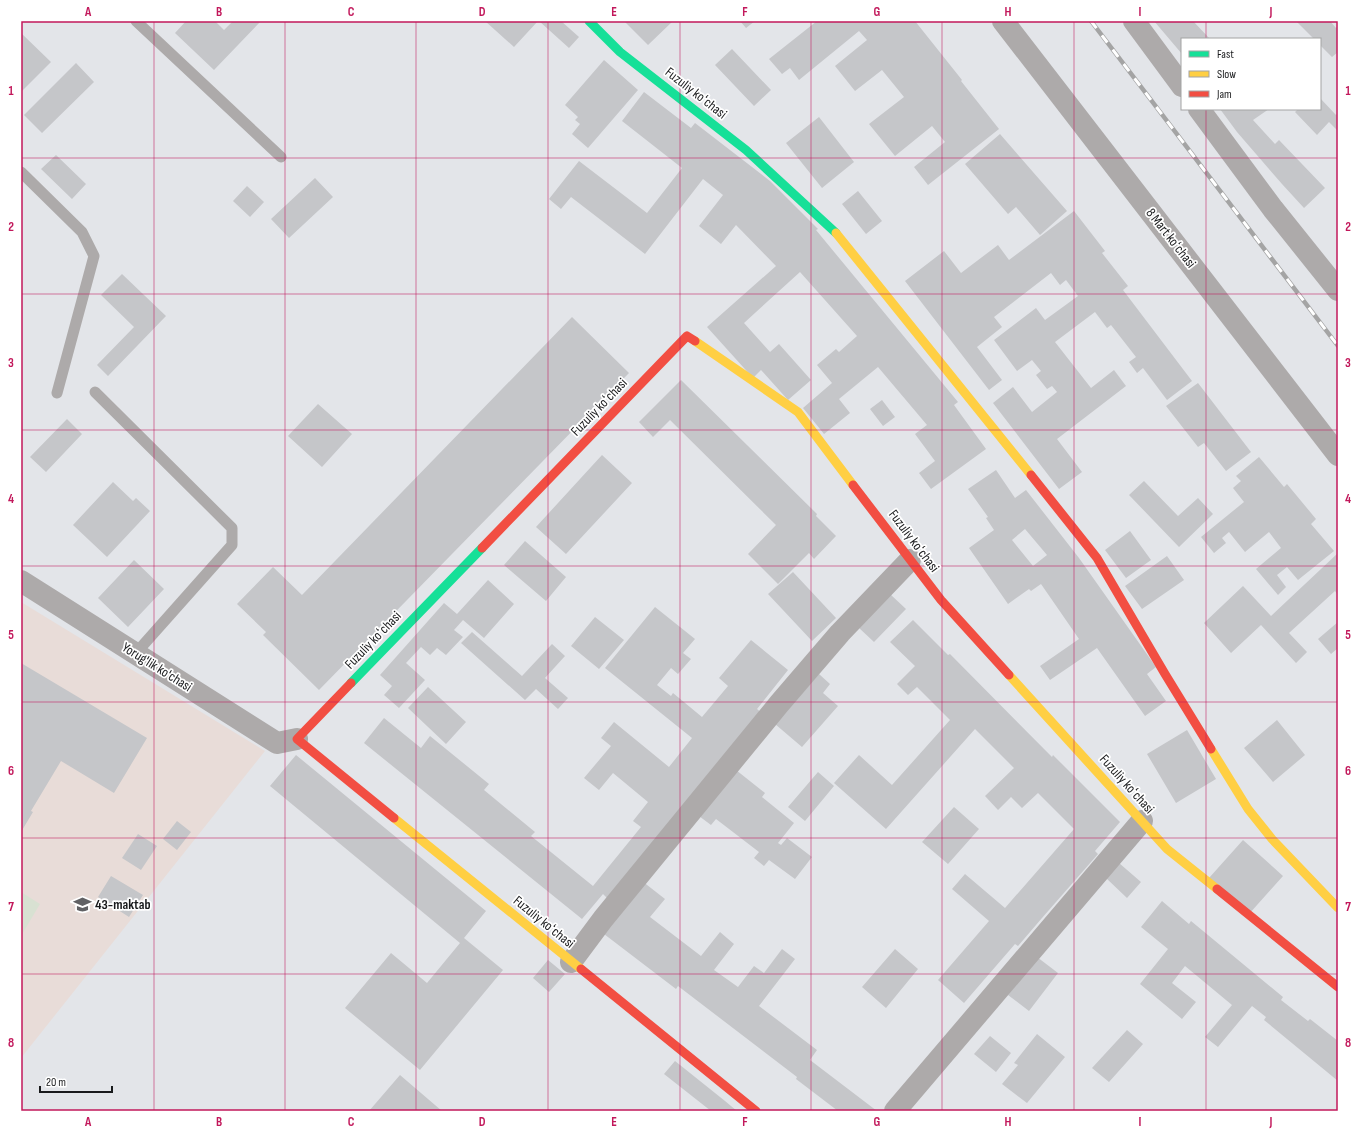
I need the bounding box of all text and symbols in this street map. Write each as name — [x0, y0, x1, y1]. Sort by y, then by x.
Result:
text: A — [84, 4, 92, 20]
text: B — [216, 4, 222, 20]
text: C — [348, 4, 355, 20]
text: D — [479, 4, 486, 20]
text: E — [611, 4, 617, 20]
text: F — [742, 4, 748, 20]
text: G — [874, 4, 881, 20]
text: H — [1005, 4, 1012, 20]
text: I — [1139, 4, 1142, 20]
text: J — [1269, 4, 1273, 20]
legend — [1181, 38, 1321, 110]
text: Fast — [1217, 47, 1234, 62]
street label: Fuzuliy koʻchasi — [662, 64, 730, 122]
text: Slow — [1217, 67, 1236, 82]
text: 1 — [8, 83, 14, 99]
text: 1 — [1345, 83, 1351, 99]
text: Jam — [1216, 87, 1232, 102]
street label: 8 Mart koʻchasi — [1142, 205, 1200, 271]
text: 2 — [8, 219, 14, 235]
text: 2 — [1345, 219, 1351, 235]
text: 3 — [8, 355, 14, 371]
text: 3 — [1345, 355, 1351, 371]
street label: Fuzuliy koʻchasi — [567, 375, 631, 439]
text: 4 — [8, 491, 14, 507]
text: 4 — [1345, 491, 1351, 507]
street label: Fuzuliy koʻchasi — [885, 506, 943, 576]
street label: Fuzuliy koʻchasi — [341, 608, 405, 672]
text: 5 — [8, 627, 14, 643]
text: 5 — [1345, 627, 1351, 643]
street label: Yorug'lik ko'chasi — [119, 639, 195, 695]
street label: Fuzuliy koʻchasi — [1096, 751, 1158, 817]
text: 6 — [8, 763, 14, 779]
text: 6 — [1345, 763, 1351, 779]
street label: Fuzuliy koʻchasi — [510, 892, 578, 952]
school or university icon: 43-maktab — [72, 894, 92, 914]
place label: 43-maktab — [95, 896, 151, 913]
text: 7 — [8, 899, 14, 915]
text: 7 — [1345, 899, 1351, 915]
text: 8 — [8, 1035, 14, 1051]
text: 8 — [1345, 1035, 1351, 1051]
scale bar — [40, 1068, 112, 1094]
text: 20 m — [46, 1075, 66, 1090]
text: A — [84, 1114, 92, 1130]
text: B — [216, 1114, 222, 1130]
text: C — [348, 1114, 355, 1130]
text: D — [479, 1114, 486, 1130]
text: E — [611, 1114, 617, 1130]
text: F — [742, 1114, 748, 1130]
text: G — [874, 1114, 881, 1130]
text: H — [1005, 1114, 1012, 1130]
text: I — [1139, 1114, 1142, 1130]
text: J — [1269, 1114, 1273, 1130]

